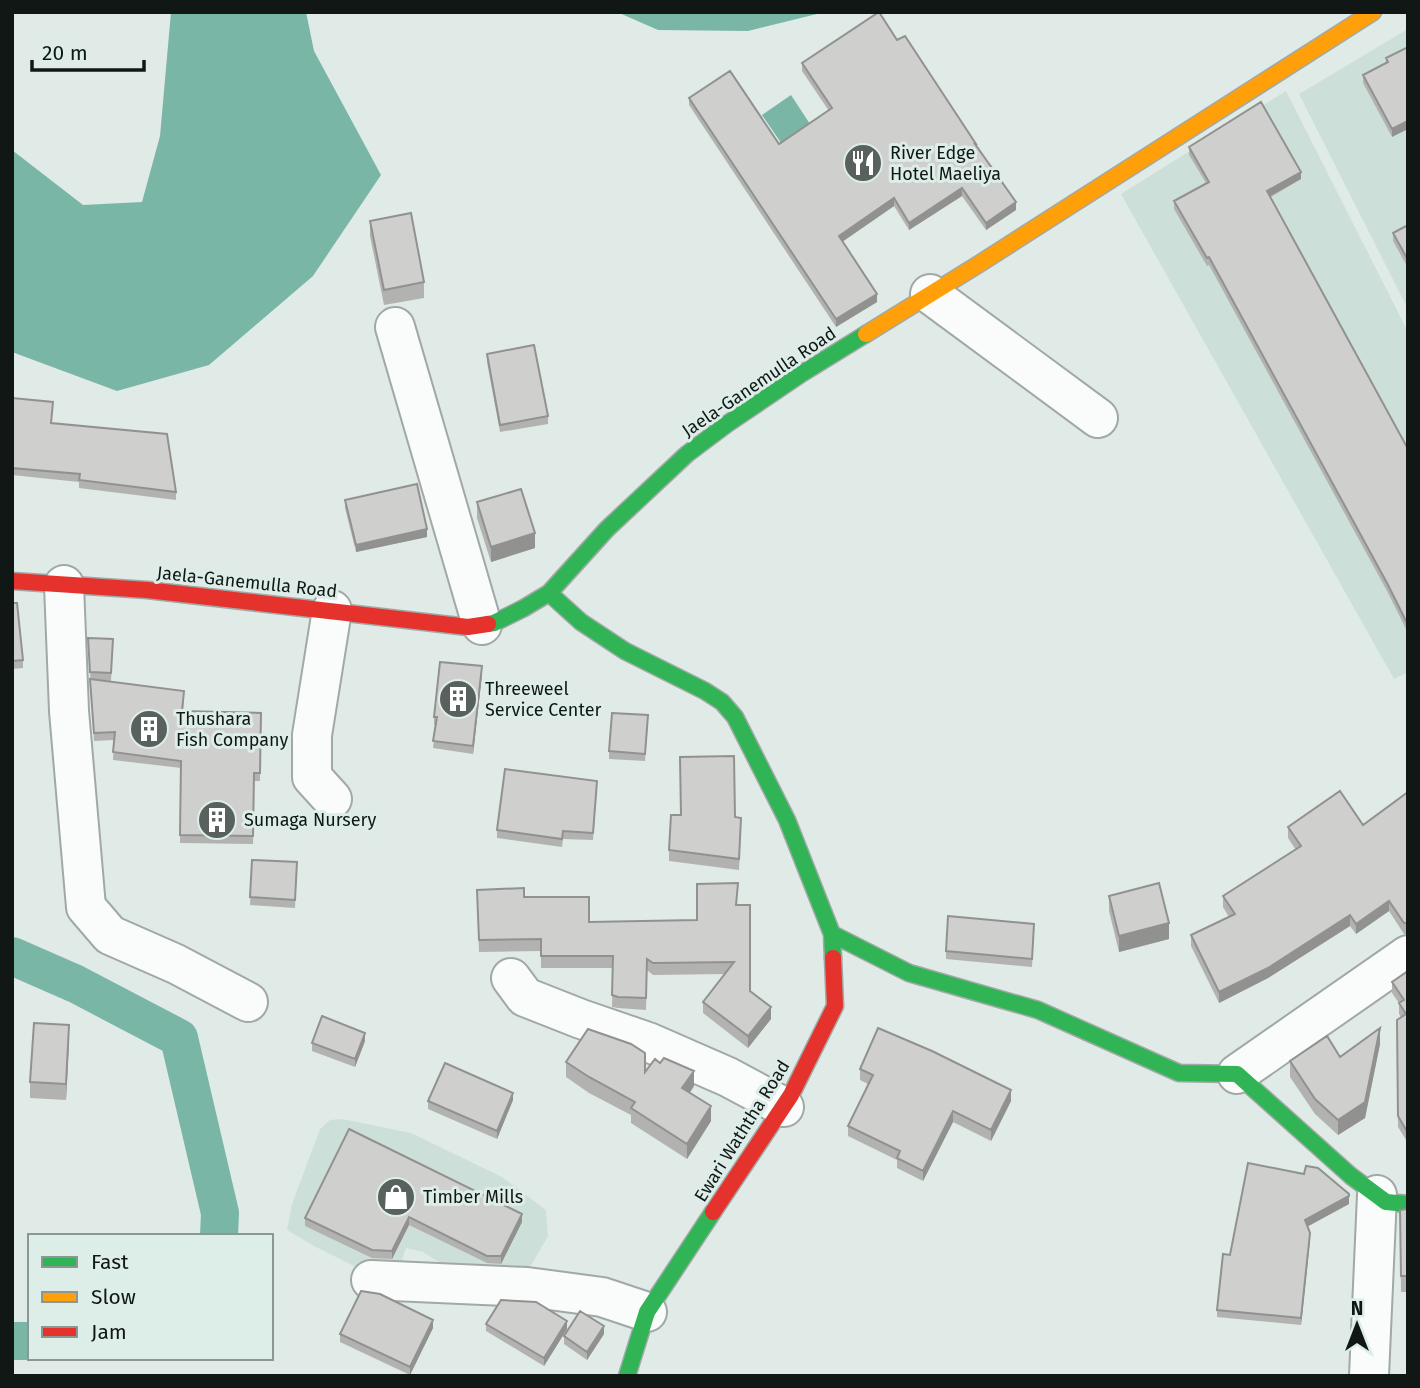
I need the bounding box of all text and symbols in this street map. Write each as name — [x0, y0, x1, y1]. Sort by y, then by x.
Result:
scale bar — [32, 28, 144, 72]
text: 20 m — [42, 40, 88, 66]
restaurant icon: River Edge Hotel Maeliya — [842, 142, 884, 184]
place label: River Edge Hotel Maeliya — [890, 142, 1001, 185]
street label: Jaela-Ganemulla Road — [678, 322, 840, 442]
street label: Jaela-Ganemulla Road — [156, 562, 338, 602]
building icon: Threeweel Service Center — [437, 678, 479, 720]
place label: Threeweel Service Center — [485, 678, 601, 721]
building icon: Thushara Fish Company — [128, 708, 170, 750]
place label: Thushara Fish Company — [176, 708, 288, 751]
building icon: Sumaga Nursery — [196, 799, 238, 841]
place label: Sumaga Nursery — [244, 809, 377, 831]
street label: Ewari Waththa Road — [689, 1056, 795, 1206]
shop icon: Timber Mills — [375, 1176, 417, 1218]
place label: Timber Mills — [423, 1186, 523, 1208]
legend — [28, 1234, 273, 1360]
text: Fast — [91, 1249, 129, 1275]
text: Slow — [91, 1284, 136, 1310]
north arrow — [1322, 1290, 1392, 1360]
text: N — [1351, 1297, 1363, 1320]
text: Jam — [91, 1319, 127, 1345]

